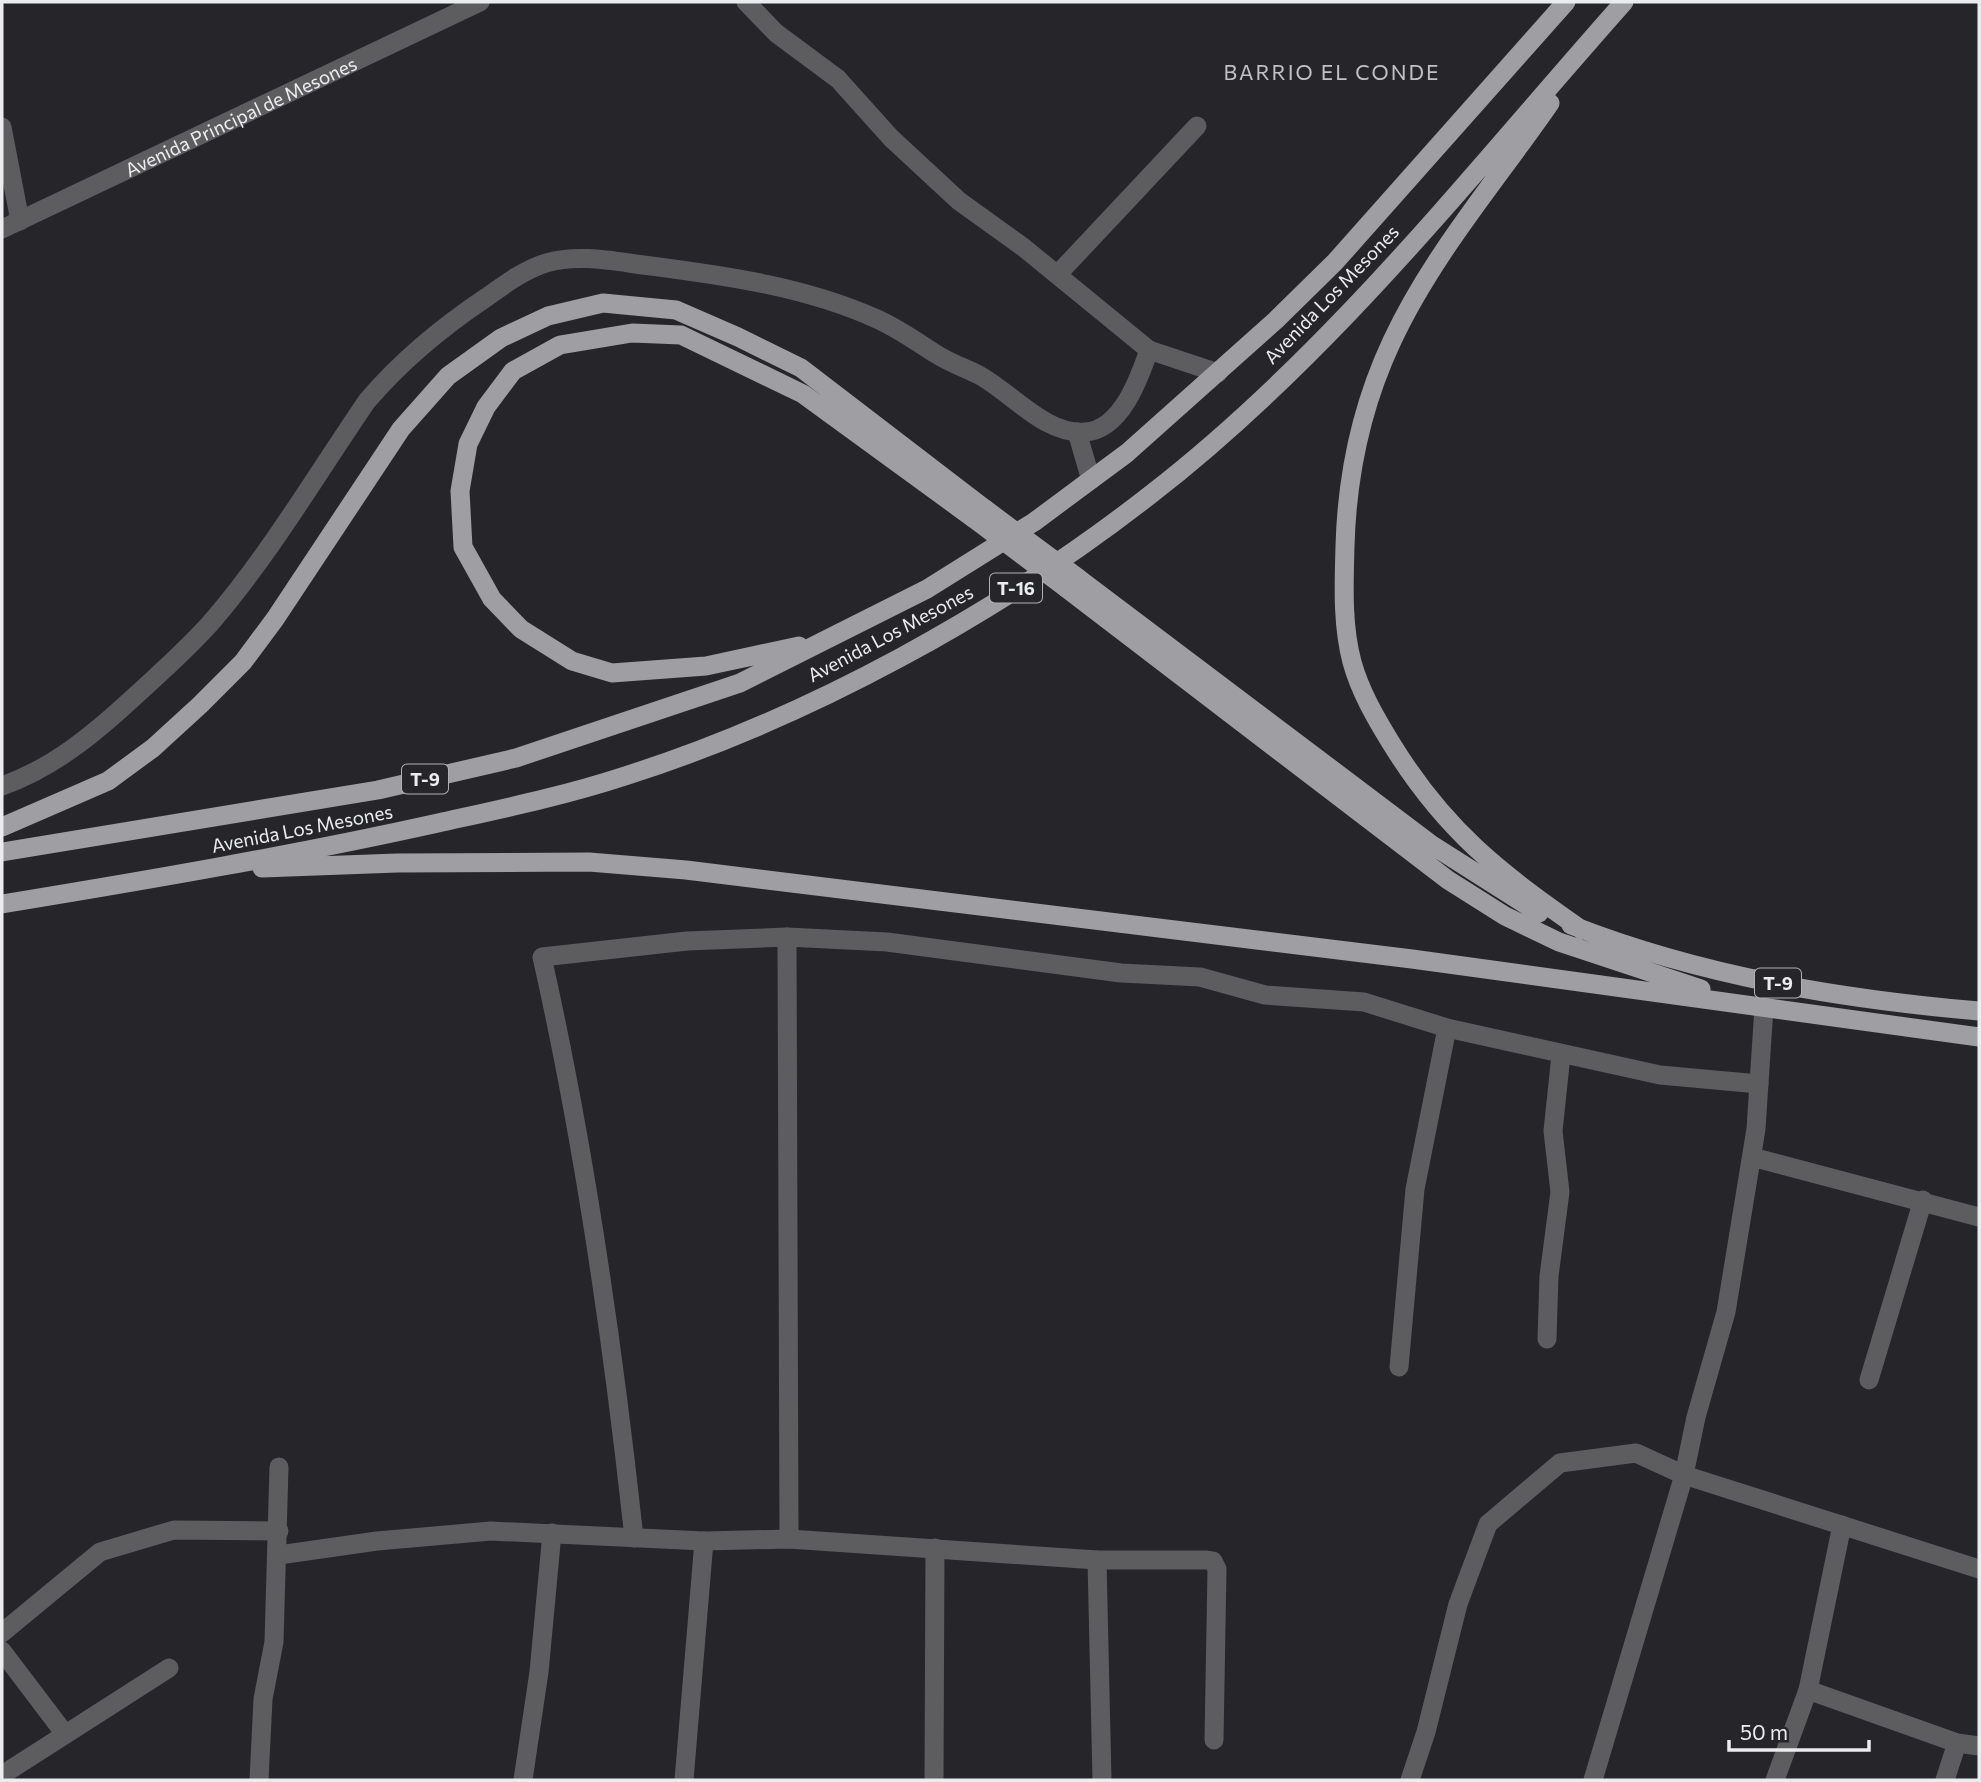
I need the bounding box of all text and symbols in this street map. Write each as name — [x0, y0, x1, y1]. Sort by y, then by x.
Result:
street label: Avenida Principal de Mesones — [121, 51, 360, 181]
district label: BARRIO EL CONDE — [1224, 59, 1441, 84]
street label: Avenida Los Mesones — [1259, 220, 1403, 368]
road number: T-16 — [990, 574, 1042, 602]
street label: Avenida Los Mesones — [803, 580, 977, 686]
road number: T-9 — [402, 764, 448, 794]
street label: Avenida Los Mesones — [209, 799, 395, 857]
road number: T-9 — [1755, 968, 1801, 998]
scale bar — [1729, 1708, 1869, 1752]
text: 50 m — [1740, 1719, 1788, 1744]

